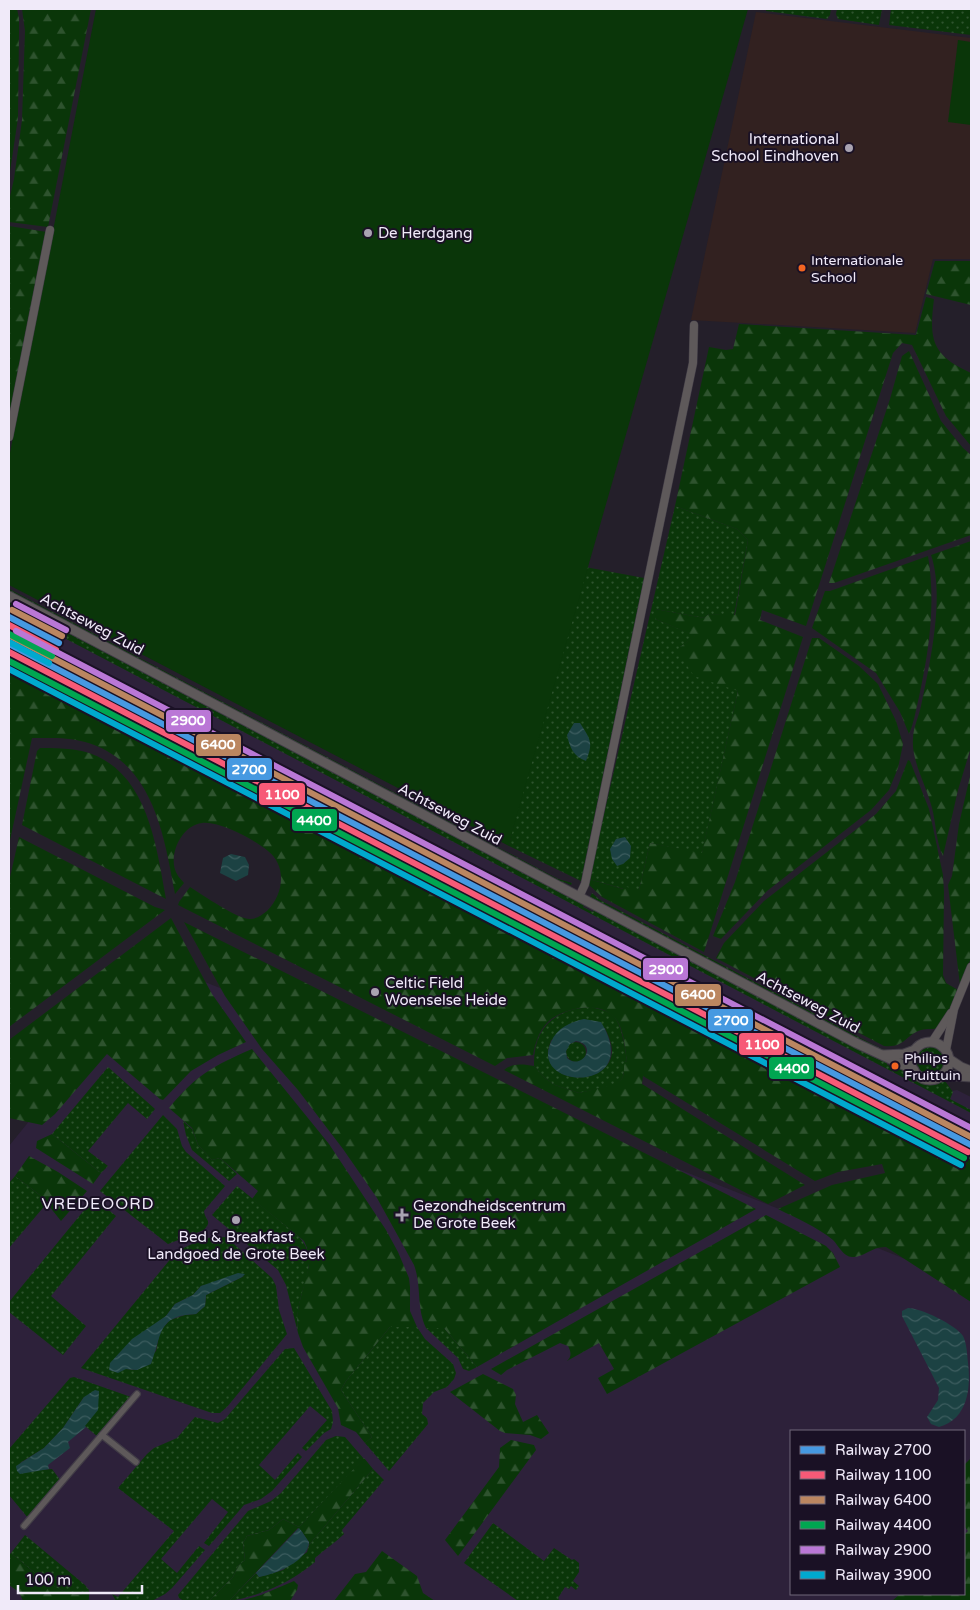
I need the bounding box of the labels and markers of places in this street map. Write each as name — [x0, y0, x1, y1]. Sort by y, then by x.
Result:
place label: International School Eindhoven — [711, 130, 839, 165]
marker: International School Eindhoven — [843, 142, 855, 154]
place label: De Herdgang — [378, 224, 472, 242]
marker: De Herdgang — [362, 227, 374, 239]
place label: Internationale School — [811, 252, 903, 286]
marker: Internationale School — [797, 263, 807, 273]
place label: Celtic Field Woenselse Heide — [385, 974, 507, 1009]
marker: Celtic Field Woenselse Heide — [369, 986, 381, 998]
place label: Philips Fruittuin — [904, 1050, 961, 1084]
marker: Philips Fruittuin — [890, 1061, 900, 1071]
place label: Gezondheidscentrum De Grote Beek — [413, 1197, 566, 1232]
marker: Gezondheidscentrum De Grote Beek — [395, 1208, 409, 1222]
marker: Bed & Breakfast Landgoed de Grote Beek — [230, 1214, 242, 1226]
place label: Bed & Breakfast Landgoed de Grote Beek — [147, 1228, 325, 1263]

